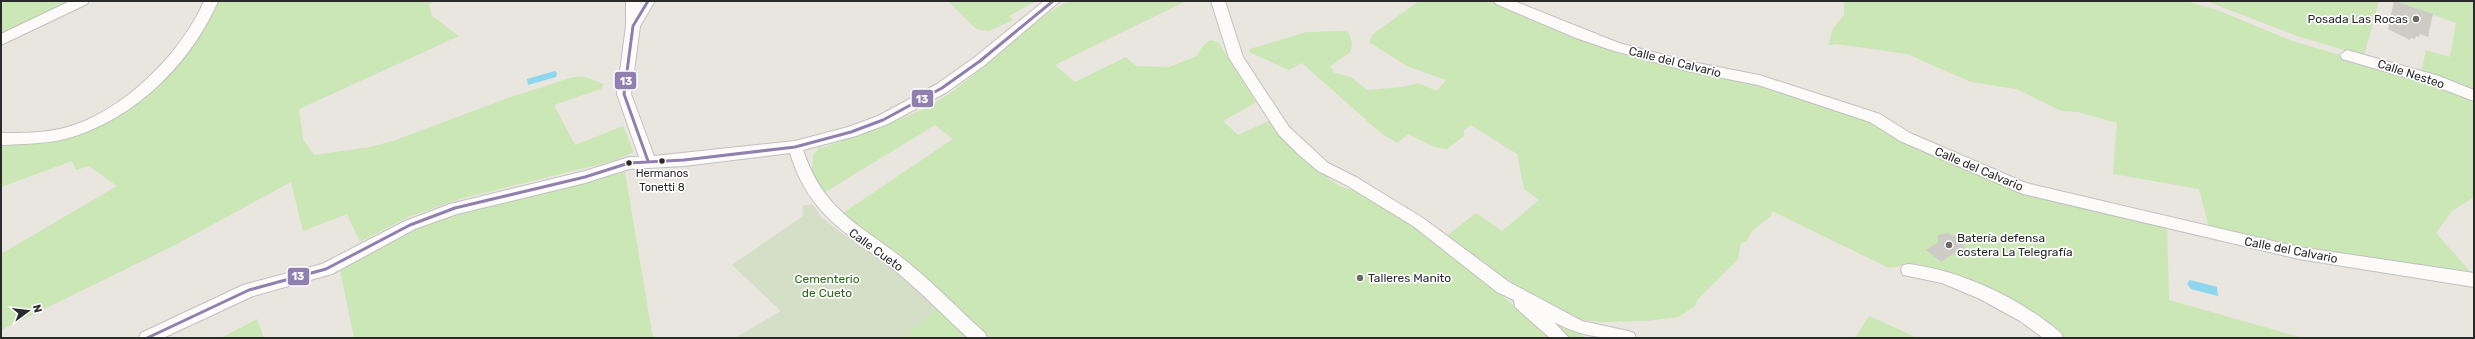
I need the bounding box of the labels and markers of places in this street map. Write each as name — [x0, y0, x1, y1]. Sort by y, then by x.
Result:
place label: Posada Las Rocas — [2308, 12, 2408, 26]
marker: Posada Las Rocas — [2411, 14, 2421, 24]
marker: Hermanos Tonetti 8 — [657, 156, 667, 166]
unlabelled marker — [624, 158, 634, 168]
place label: Hermanos Tonetti 8 — [636, 167, 689, 194]
place label: Batería defensa costera La Telegrafía — [1957, 231, 2073, 259]
marker: Batería defensa costera La Telegrafía — [1944, 240, 1954, 250]
place label: Talleres Manito — [1368, 271, 1451, 285]
marker: Talleres Manito — [1355, 273, 1365, 283]

